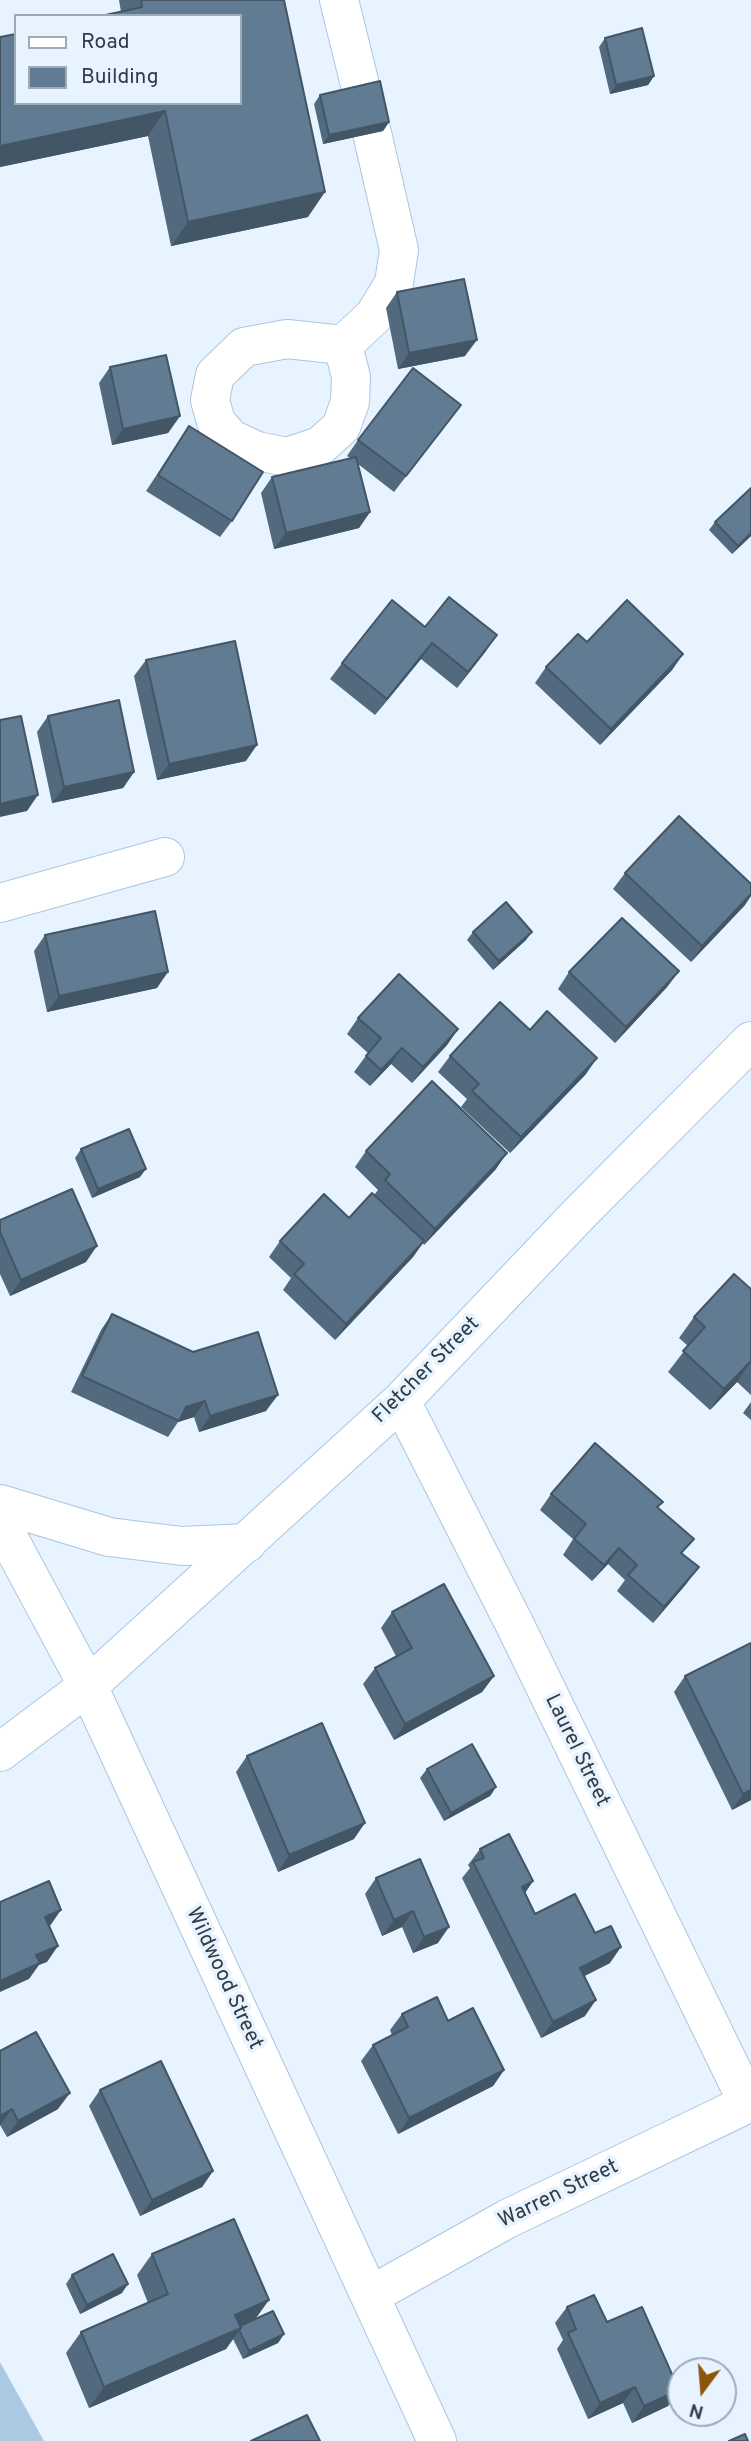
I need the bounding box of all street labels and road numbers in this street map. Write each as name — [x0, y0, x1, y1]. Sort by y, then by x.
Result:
street label: Fletcher Street — [368, 1312, 486, 1430]
street label: Laurel Street — [538, 1691, 614, 1811]
street label: Wildwood Street — [179, 1904, 267, 2054]
street label: Warren Street — [495, 2155, 623, 2235]

